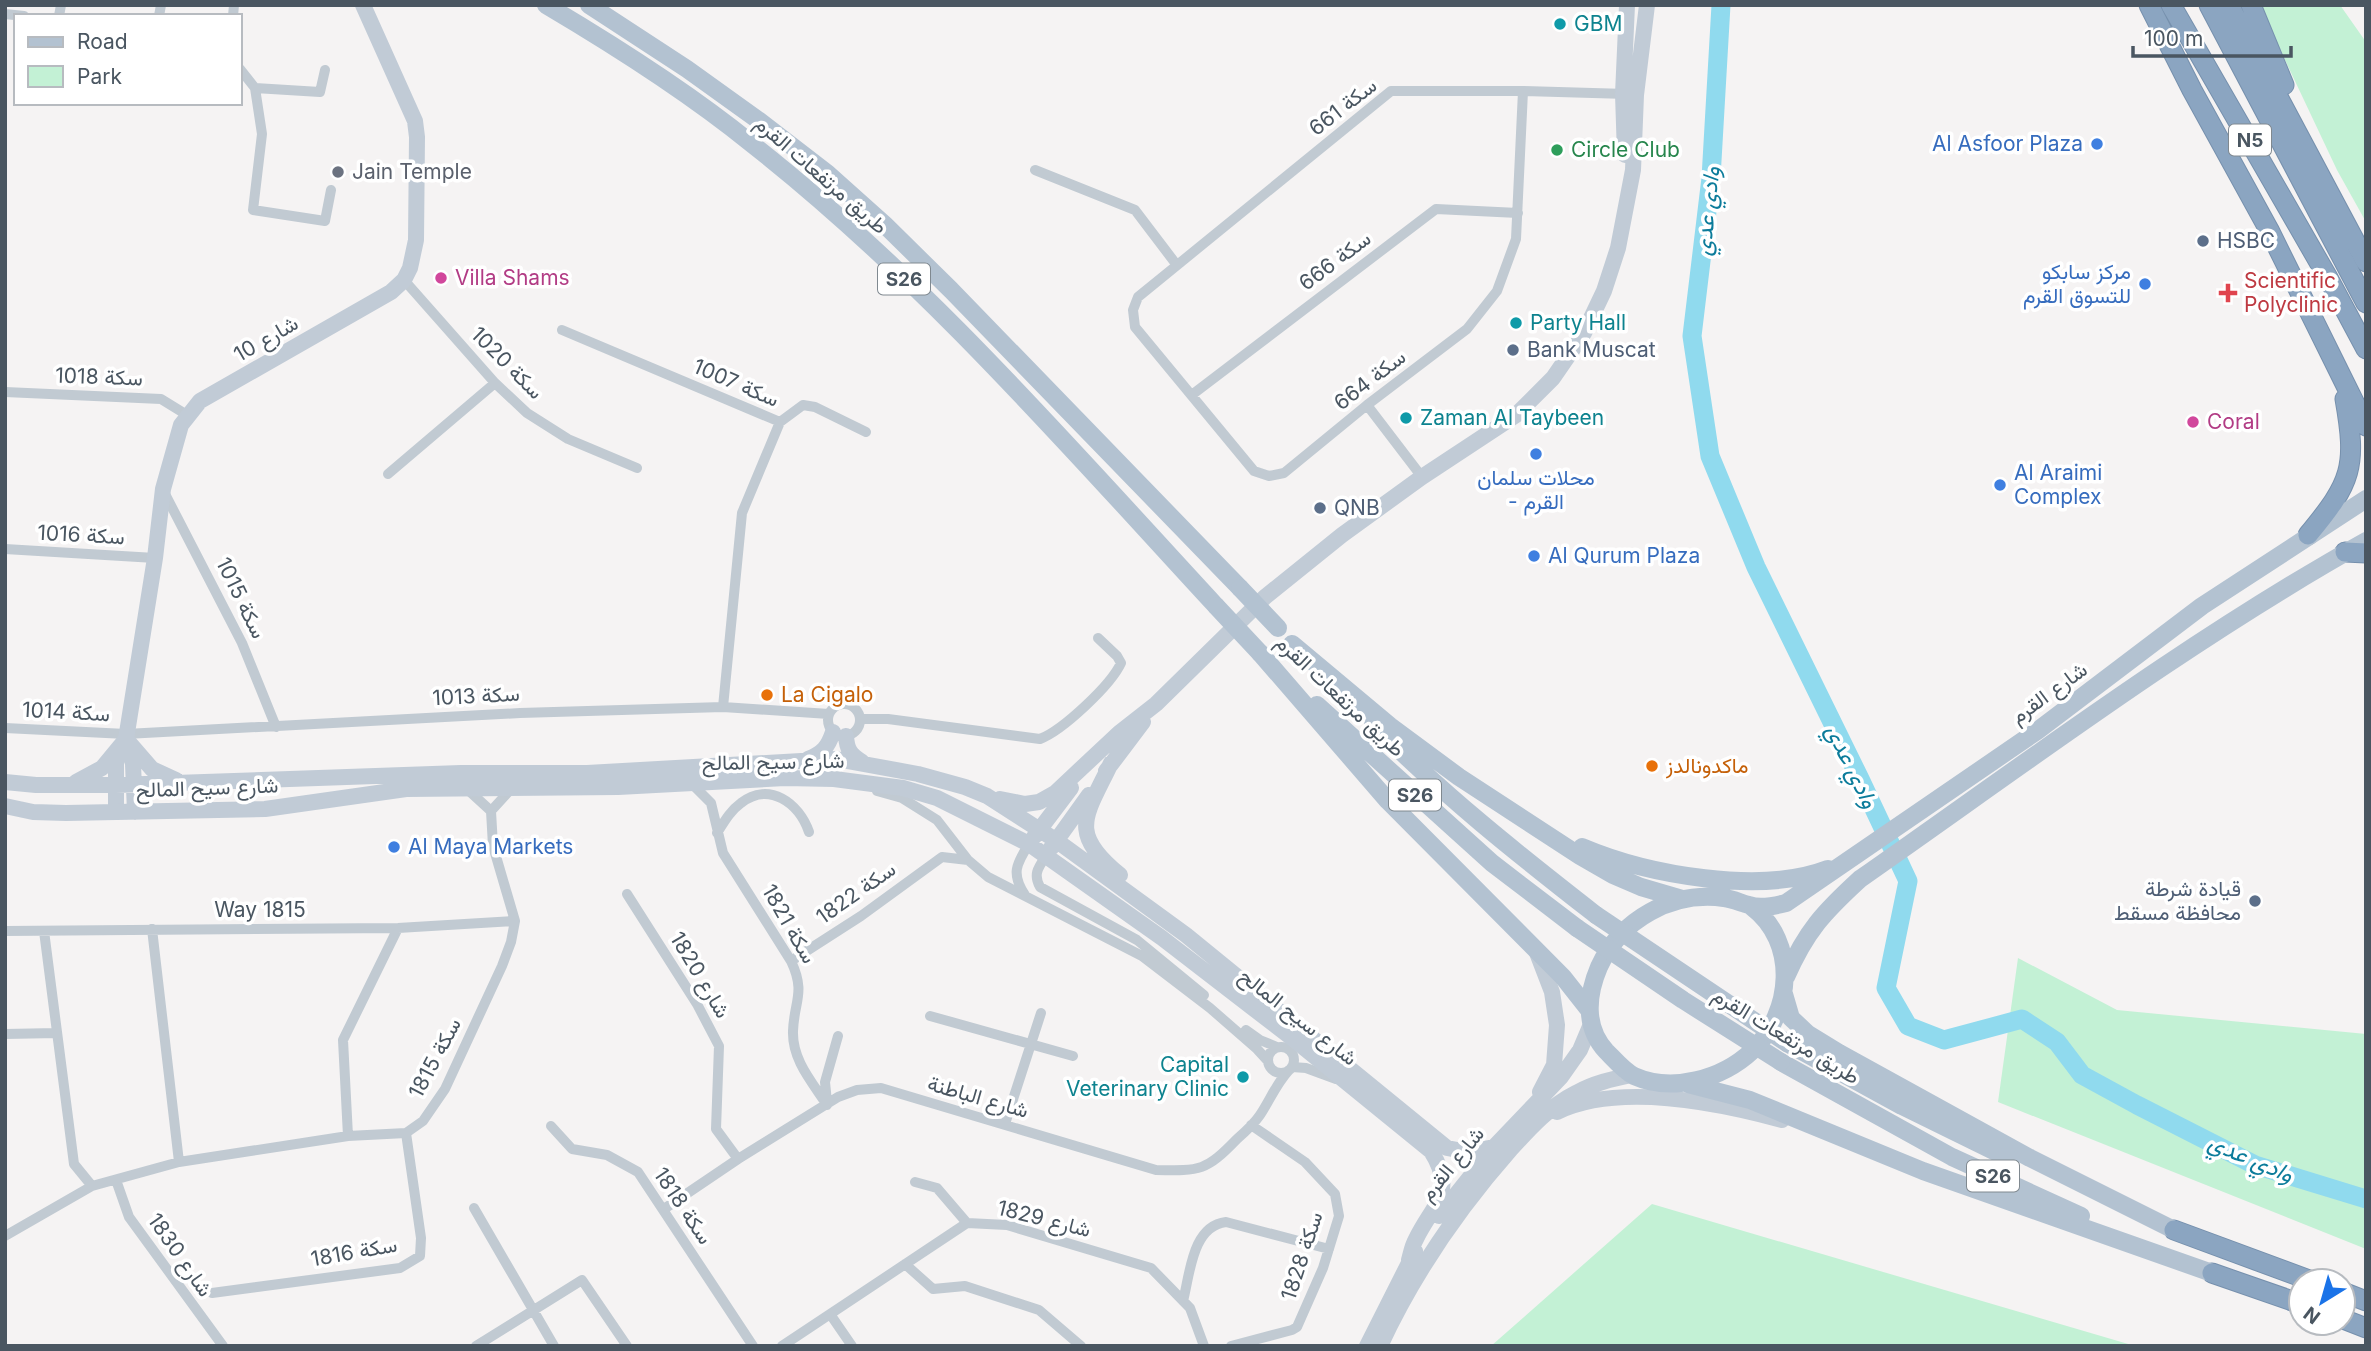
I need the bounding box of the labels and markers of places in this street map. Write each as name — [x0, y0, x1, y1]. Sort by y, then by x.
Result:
place label: GBM — [1574, 11, 1622, 36]
marker: GBM — [1552, 16, 1568, 32]
place label: Al Asfoor Plaza — [1932, 131, 2083, 156]
marker: Al Asfoor Plaza — [2089, 136, 2105, 152]
place label: Circle Club — [1571, 137, 1680, 162]
marker: Circle Club — [1549, 142, 1565, 158]
place label: Jain Temple — [352, 159, 472, 184]
marker: Jain Temple — [330, 164, 346, 180]
place label: HSBC — [2217, 228, 2275, 253]
marker: HSBC — [2195, 233, 2211, 249]
place label: مركز سابكو للتسوق القرم — [2023, 259, 2131, 310]
place label: Villa Shams — [455, 265, 570, 290]
place label: Scientific Polyclinic — [2244, 268, 2338, 317]
marker: Villa Shams — [433, 270, 449, 286]
marker: مركز سابكو للتسوق القرم — [2137, 276, 2153, 292]
marker: Scientific Polyclinic — [2218, 283, 2238, 303]
place label: Party Hall — [1530, 310, 1626, 335]
marker: Party Hall — [1508, 315, 1524, 331]
place label: Bank Muscat — [1527, 337, 1656, 362]
marker: Bank Muscat — [1505, 342, 1521, 358]
place label: Zaman Al Taybeen — [1420, 405, 1604, 430]
place label: Coral — [2207, 409, 2260, 434]
marker: Zaman Al Taybeen — [1398, 410, 1414, 426]
marker: Coral — [2185, 414, 2201, 430]
marker: محلات سلمان - القرم — [1528, 446, 1544, 462]
place label: Al Araimi Complex — [2014, 460, 2102, 509]
place label: محلات سلمان - القرم — [1477, 465, 1595, 516]
marker: Al Araimi Complex — [1992, 477, 2008, 493]
place label: QNB — [1334, 495, 1380, 520]
marker: QNB — [1312, 500, 1328, 516]
place label: Al Qurum Plaza — [1548, 543, 1700, 568]
marker: Al Qurum Plaza — [1526, 548, 1542, 564]
place label: La Cigalo — [781, 682, 873, 707]
marker: La Cigalo — [759, 687, 775, 703]
place label: ماكدونالدز — [1665, 753, 1748, 779]
marker: ماكدونالدز — [1644, 758, 1660, 774]
place label: Al Maya Markets — [408, 834, 573, 859]
marker: Al Maya Markets — [386, 839, 402, 855]
place label: قيادة شرطة محافظة مسقط — [2114, 876, 2241, 925]
marker: قيادة شرطة محافظة مسقط — [2247, 893, 2263, 909]
place label: Capital Veterinary Clinic — [1066, 1052, 1229, 1101]
marker: Capital Veterinary Clinic — [1235, 1069, 1251, 1085]

